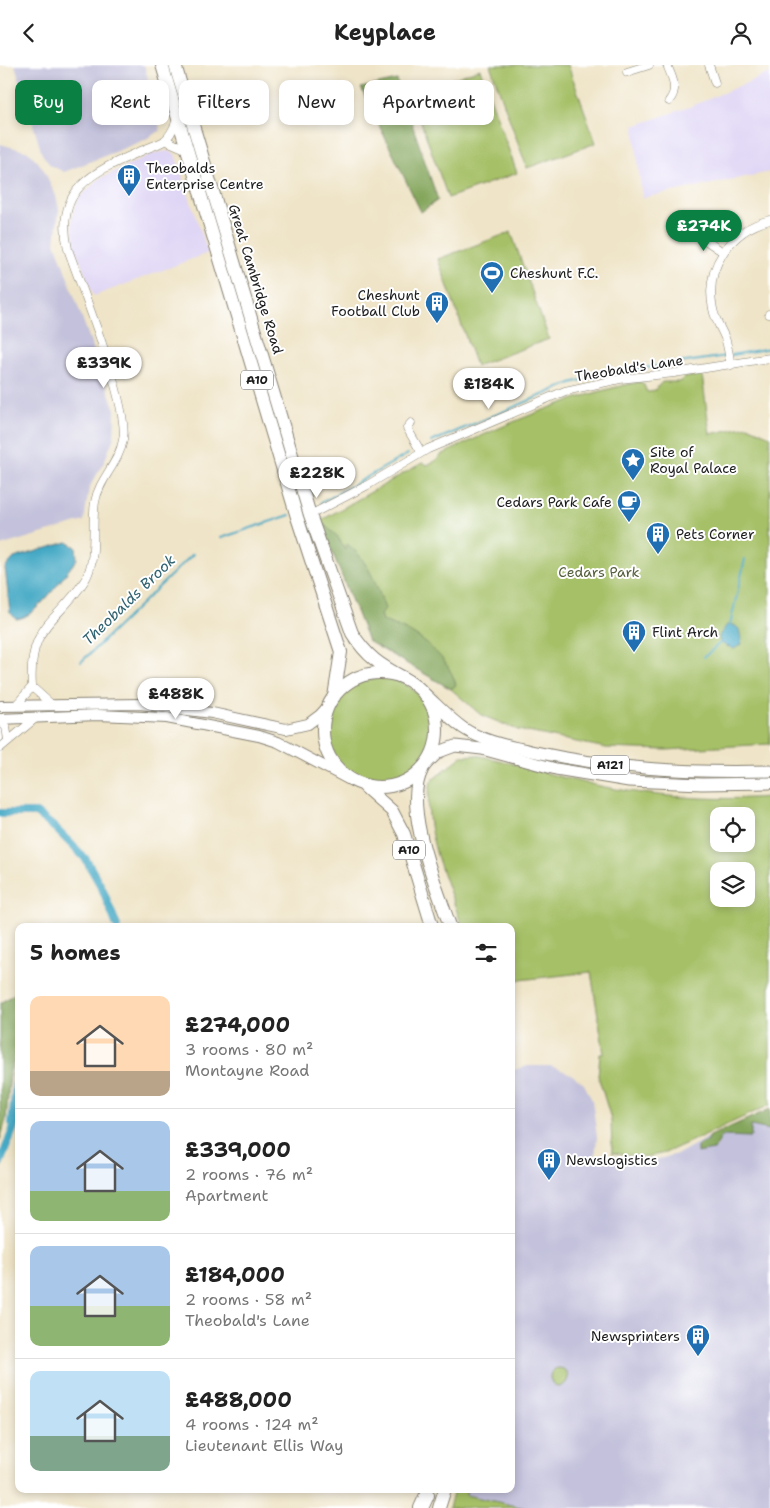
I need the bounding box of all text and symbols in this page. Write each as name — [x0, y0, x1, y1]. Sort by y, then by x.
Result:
text: Keyplace — [334, 18, 436, 47]
icon: back — [15, 19, 43, 47]
icon: person — [727, 19, 755, 47]
chip: Buy — [15, 80, 82, 125]
chip: Rent — [92, 80, 169, 125]
chip: Filters — [179, 80, 269, 125]
chip: New — [279, 80, 354, 125]
chip: Apartment — [364, 80, 494, 125]
place label: Theobalds Enterprise Centre — [146, 159, 264, 193]
building icon: Theobalds Enterprise Centre — [116, 163, 142, 197]
street label: Great Cambridge Road — [225, 202, 287, 356]
pin: £274K — [669, 209, 739, 252]
text: £274K — [677, 215, 731, 236]
sports icon: Cheshunt F.C. — [479, 260, 505, 294]
place label: Cheshunt F.C. — [510, 264, 598, 282]
place label: Cheshunt Football Club — [331, 286, 420, 320]
building icon: Cheshunt Football Club — [424, 290, 450, 324]
pin: £339K — [69, 347, 139, 389]
street label: Theobald's Lane — [574, 351, 684, 385]
text: £339K — [77, 352, 131, 373]
pin: £184K — [454, 367, 524, 410]
road number: A10 — [241, 371, 273, 389]
text: £184K — [464, 373, 514, 394]
place label: Site of Royal Palace — [650, 443, 737, 477]
place icon: Site of Royal Palace — [620, 447, 646, 481]
pin: £228K — [282, 457, 352, 499]
text: £228K — [290, 462, 344, 483]
cafe icon: Cedars Park Cafe — [616, 489, 642, 523]
place label: Cedars Park Cafe — [496, 493, 612, 511]
building icon: Pets Corner — [645, 521, 671, 555]
place label: Pets Corner — [676, 525, 755, 543]
water label: Theobalds Brook — [78, 550, 180, 650]
park label: Cedars Park — [558, 563, 640, 581]
building icon: Flint Arch — [621, 619, 647, 653]
place label: Flint Arch — [652, 623, 718, 641]
pin: £488K — [141, 677, 211, 720]
text: £488K — [148, 683, 204, 704]
road number: A121 — [591, 755, 629, 775]
map controls — [710, 807, 755, 907]
button: locate — [710, 807, 755, 852]
road number: A10 — [393, 841, 425, 859]
button: layers — [710, 862, 755, 907]
text: 5 homes — [30, 939, 121, 967]
icon: filters — [472, 939, 500, 967]
text: £274,000 — [185, 1011, 290, 1039]
icon: home — [70, 1016, 130, 1076]
text: 3 rooms · 80 m² — [185, 1039, 313, 1060]
text: Montayne Road — [185, 1060, 309, 1081]
text: £339,000 — [185, 1136, 291, 1164]
icon: home — [70, 1141, 130, 1201]
building icon: Newslogistics — [536, 1147, 562, 1181]
place label: Newslogistics — [566, 1151, 658, 1169]
text: 2 rooms · 76 m² — [185, 1164, 313, 1185]
text: Apartment — [185, 1185, 268, 1206]
text: £184,000 — [185, 1261, 285, 1289]
icon: home — [70, 1266, 130, 1326]
text: 2 rooms · 58 m² — [185, 1289, 312, 1310]
text: Theobald's Lane — [185, 1310, 310, 1331]
building icon: Newsprinters — [685, 1323, 711, 1357]
place label: Newsprinters — [591, 1327, 680, 1345]
text: £488,000 — [185, 1386, 292, 1414]
icon: home — [70, 1391, 130, 1451]
text: 4 rooms · 124 m² — [185, 1414, 319, 1435]
text: Lieutenant Ellis Way — [185, 1435, 343, 1456]

